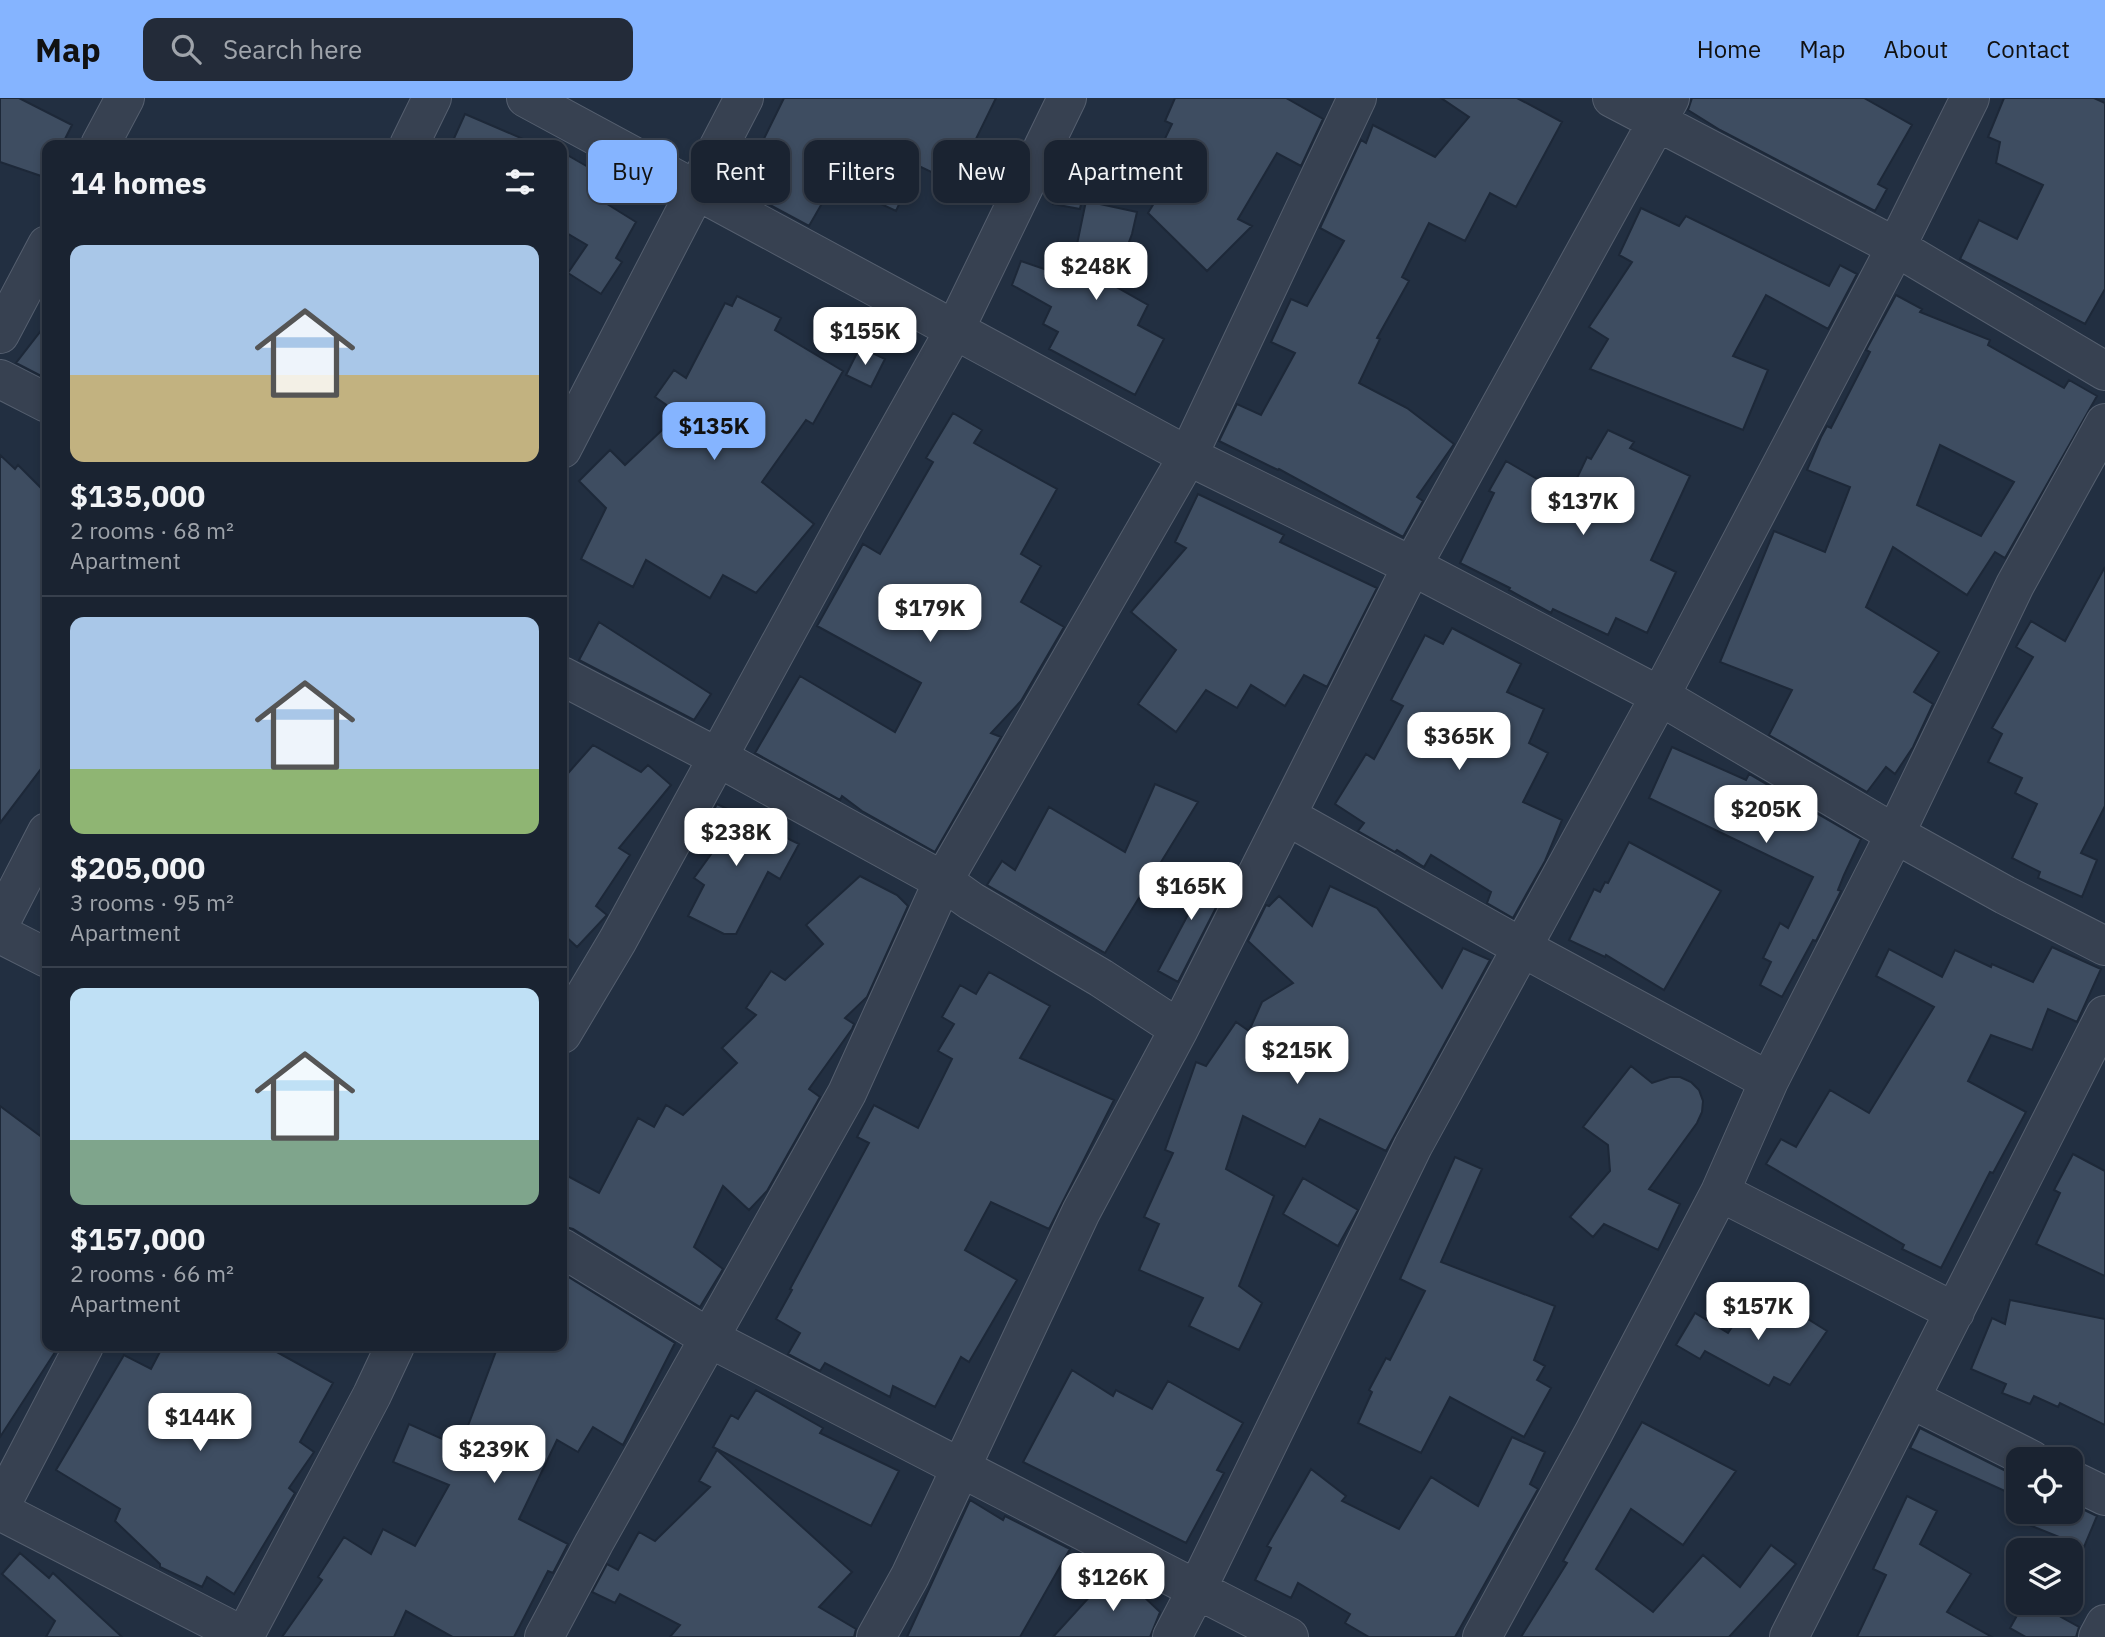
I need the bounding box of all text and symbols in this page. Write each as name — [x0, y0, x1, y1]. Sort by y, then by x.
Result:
search box — [143, 18, 633, 81]
text: Map — [35, 28, 101, 71]
icon: search — [167, 30, 205, 68]
text: Search here — [223, 32, 362, 66]
text: Home — [1697, 33, 1761, 65]
text: Map — [1799, 33, 1845, 65]
text: About — [1883, 33, 1948, 65]
text: Contact — [1986, 33, 2070, 65]
chip: Buy — [588, 140, 677, 203]
chip: Rent — [691, 140, 790, 203]
chip: Filters — [804, 140, 919, 203]
chip: New — [933, 140, 1030, 203]
chip: Apartment — [1044, 140, 1207, 203]
text: 14 homes — [70, 163, 207, 202]
icon: filters — [501, 163, 539, 201]
pin: $248K — [1047, 242, 1145, 302]
text: $248K — [1060, 250, 1132, 280]
icon: home — [242, 290, 368, 416]
pin: $155K — [816, 308, 914, 367]
text: $155K — [829, 315, 901, 345]
pin: $135K — [665, 402, 763, 462]
text: $135K — [678, 410, 750, 440]
text: $135,000 — [70, 476, 205, 515]
pin: $137K — [1534, 478, 1632, 537]
text: $137K — [1547, 485, 1619, 515]
text: 2 rooms · 68 m² — [70, 515, 234, 545]
text: Apartment — [70, 545, 181, 575]
pin: $179K — [881, 584, 979, 644]
text: $179K — [894, 592, 966, 622]
icon: home — [242, 662, 368, 788]
pin: $365K — [1410, 712, 1508, 772]
text: $365K — [1423, 720, 1495, 750]
pin: $205K — [1717, 786, 1815, 845]
text: $205K — [1730, 793, 1802, 823]
pin: $238K — [687, 808, 785, 868]
text: $238K — [700, 816, 772, 846]
text: $205,000 — [70, 848, 205, 887]
pin: $165K — [1142, 862, 1240, 922]
text: $165K — [1155, 870, 1227, 900]
text: 3 rooms · 95 m² — [70, 887, 234, 917]
text: Apartment — [70, 917, 181, 947]
pin: $215K — [1248, 1026, 1346, 1086]
icon: home — [242, 1033, 368, 1159]
text: $215K — [1261, 1034, 1333, 1064]
text: $157,000 — [70, 1219, 205, 1258]
text: 2 rooms · 66 m² — [70, 1258, 234, 1288]
pin: $157K — [1709, 1282, 1807, 1342]
text: Apartment — [70, 1288, 181, 1318]
text: $157K — [1722, 1290, 1794, 1320]
pin: $144K — [151, 1394, 249, 1453]
text: $144K — [164, 1401, 236, 1431]
pin: $239K — [445, 1426, 543, 1485]
text: $239K — [458, 1433, 530, 1463]
map controls — [2006, 1447, 2083, 1615]
button: locate — [2006, 1447, 2083, 1524]
button: layers — [2006, 1538, 2083, 1615]
pin: $126K — [1064, 1554, 1162, 1613]
text: $126K — [1077, 1561, 1149, 1591]

